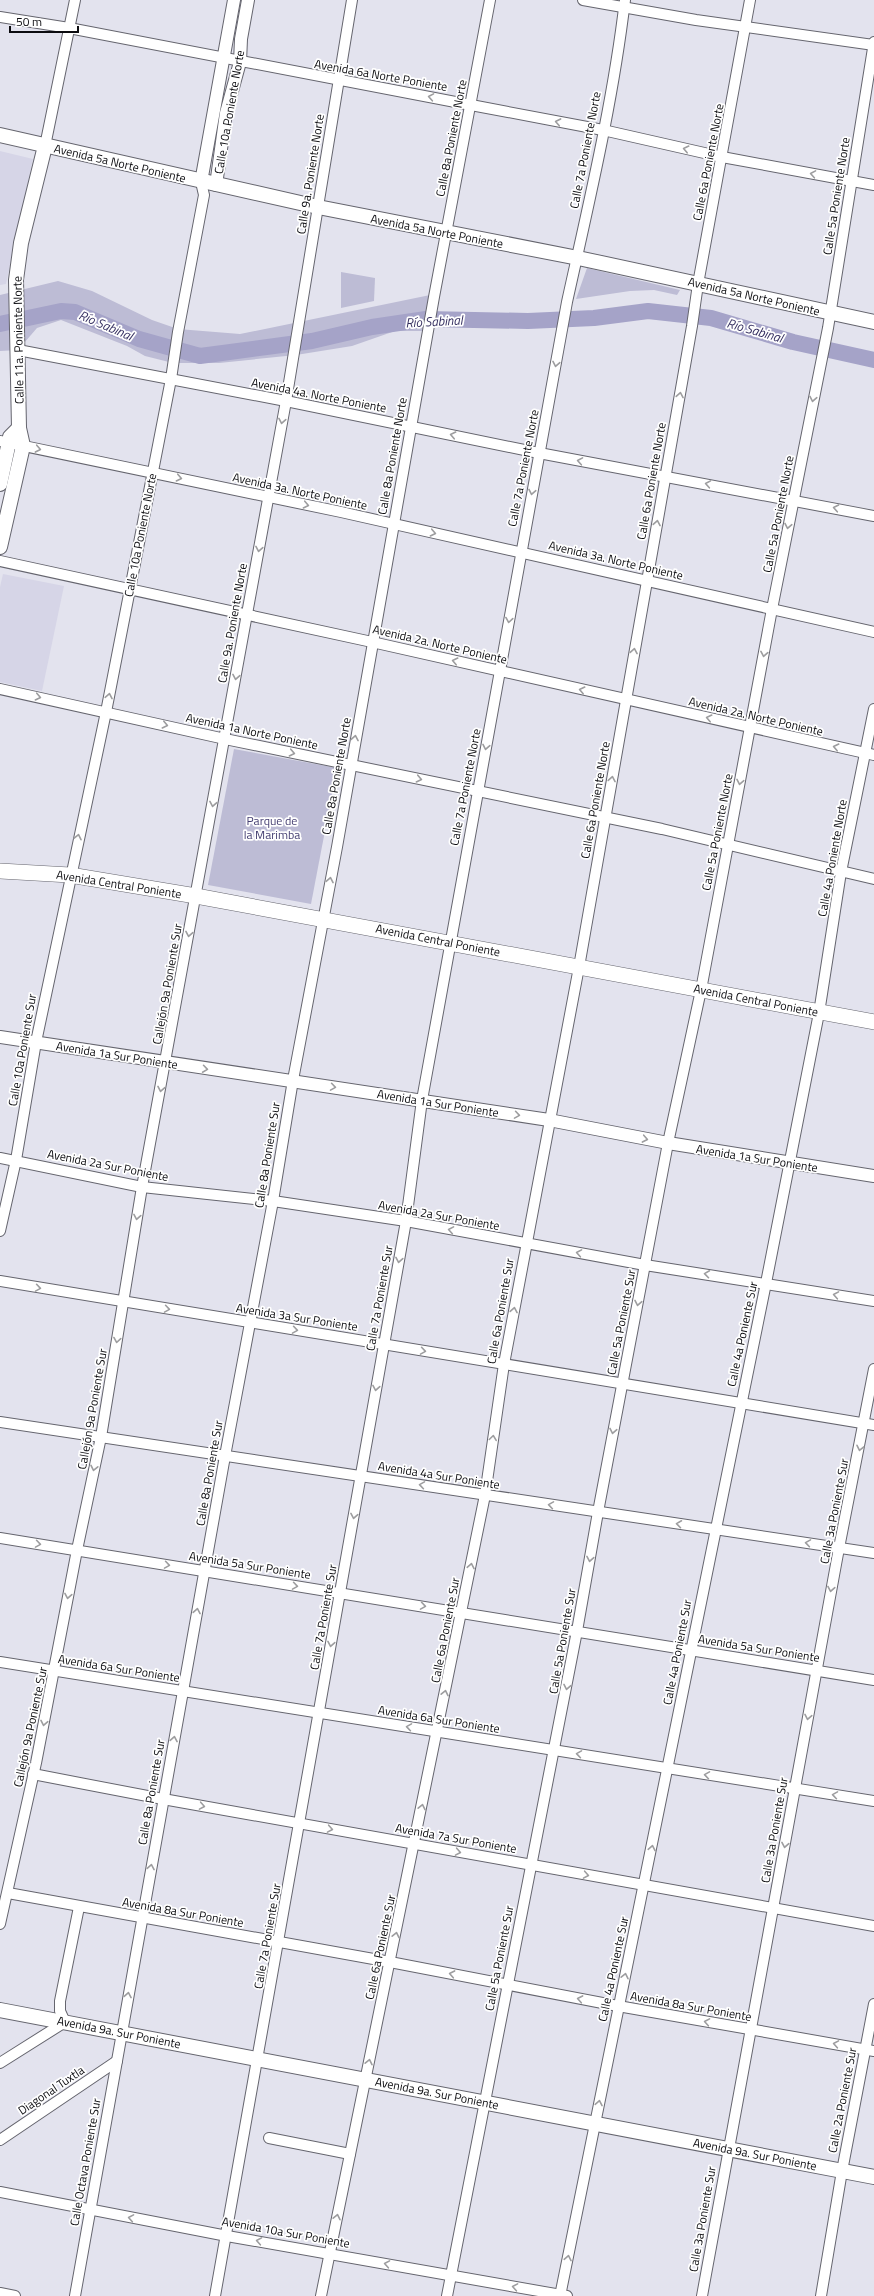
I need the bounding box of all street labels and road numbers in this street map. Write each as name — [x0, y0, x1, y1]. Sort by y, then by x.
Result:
street label: Calle 10a Poniente Norte — [209, 49, 249, 175]
street label: Avenida 6a Norte Poniente — [313, 54, 449, 96]
street label: Calle 8a Poniente Norte — [430, 78, 472, 198]
street label: Calle 7a Poniente Norte — [564, 90, 606, 210]
street label: Calle 6a Poniente Norte — [687, 102, 729, 222]
street label: Calle 9a. Poniente Norte — [291, 113, 329, 235]
street label: Calle 5a Poniente Norte — [817, 136, 855, 256]
street label: Avenida 5a Norte Poniente — [52, 139, 188, 187]
street label: Avenida 5a Norte Poniente — [369, 209, 505, 253]
street label: Avenida 5a Norte Poniente — [686, 272, 822, 320]
street label: Calle 11a. Poniente Norte — [7, 276, 29, 404]
street label: Avenida 4a. Norte Poniente — [250, 373, 388, 417]
street label: Calle 8a Poniente Norte — [372, 396, 412, 516]
street label: Calle 7a Poniente Norte — [502, 408, 544, 528]
street label: Calle 6a Poniente Norte — [631, 421, 671, 541]
street label: Calle 5a Poniente Norte — [757, 454, 799, 574]
street label: Avenida 3a. Norte Poniente — [231, 467, 369, 515]
street label: Calle 10a Poniente Norte — [119, 472, 161, 598]
street label: Avenida 3a. Norte Poniente — [547, 535, 685, 585]
street label: Calle 9a. Poniente Norte — [212, 562, 252, 684]
street label: Avenida 2a. Norte Poniente — [371, 619, 509, 669]
street label: Avenida 2a. Norte Poniente — [687, 691, 825, 741]
street label: Avenida 1a Norte Poniente — [184, 708, 320, 754]
street label: Calle 8a Poniente Norte — [316, 716, 356, 836]
street label: Calle 7a Poniente Norte — [444, 727, 486, 847]
street label: Calle 6a Poniente Norte — [575, 740, 615, 860]
street label: Calle 5a Poniente Norte — [696, 772, 738, 892]
street label: Calle 4a Poniente Norte — [812, 798, 852, 918]
street label: Avenida Central Poniente — [55, 865, 183, 903]
street label: Avenida Central Poniente — [374, 919, 502, 961]
street label: Callejón 9a Poniente Sur — [147, 922, 187, 1046]
street label: Avenida Central Poniente — [692, 979, 820, 1021]
street label: Calle 10a Poniente Sur — [3, 992, 41, 1108]
street label: Avenida 1a Sur Poniente — [55, 1036, 179, 1074]
street label: Avenida 1a Sur Poniente — [376, 1084, 500, 1122]
street label: Calle 8a Poniente Sur — [249, 1101, 285, 1209]
street label: Avenida 1a Sur Poniente — [695, 1139, 819, 1177]
street label: Avenida 2a Sur Poniente — [46, 1144, 170, 1186]
street label: Avenida 2a Sur Poniente — [377, 1195, 501, 1235]
street label: Calle 7a Poniente Sur — [360, 1244, 398, 1352]
street label: Calle 6a Poniente Sur — [481, 1257, 519, 1365]
street label: Calle 5a Poniente Sur — [601, 1268, 641, 1376]
street label: Calle 4a Poniente Sur — [722, 1280, 762, 1388]
street label: Avenida 3a Sur Poniente — [235, 1298, 359, 1336]
street label: Callejón 9a Poniente Sur — [72, 1347, 112, 1471]
street label: Calle 8a Poniente Sur — [190, 1419, 228, 1527]
street label: Avenida 4a Sur Poniente — [377, 1456, 501, 1494]
street label: Calle 3a Poniente Sur — [814, 1457, 854, 1565]
street label: Avenida 5a Sur Poniente — [188, 1546, 312, 1584]
street label: Calle 7a Poniente Sur — [304, 1563, 342, 1671]
street label: Calle 6a Poniente Sur — [425, 1576, 465, 1684]
street label: Calle 5a Poniente Sur — [543, 1587, 581, 1695]
street label: Calle 4a Poniente Sur — [657, 1598, 697, 1706]
street label: Avenida 5a Sur Poniente — [697, 1629, 821, 1667]
street label: Avenida 6a Sur Poniente — [57, 1649, 181, 1687]
street label: Callejón 9a Poniente Sur — [8, 1665, 52, 1789]
street label: Avenida 6a Sur Poniente — [377, 1700, 501, 1738]
street label: Calle 8a Poniente Sur — [132, 1738, 170, 1846]
street label: Calle 3a Poniente Sur — [755, 1776, 793, 1884]
street label: Avenida 7a Sur Poniente — [394, 1818, 518, 1858]
street label: Calle 7a Poniente Sur — [248, 1882, 286, 1990]
street label: Avenida 8a Sur Poniente — [121, 1892, 245, 1932]
street label: Calle 6a Poniente Sur — [360, 1893, 400, 2001]
street label: Calle 5a Poniente Sur — [479, 1904, 519, 2012]
street label: Calle 4a Poniente Sur — [593, 1915, 633, 2023]
street label: Avenida 8a Sur Poniente — [629, 1986, 753, 2026]
street label: Avenida 9a. Sur Poniente — [56, 2011, 182, 2053]
street label: Calle 2a Poniente Sur — [822, 2046, 862, 2154]
street label: Diagonal Tuxtla — [14, 2061, 88, 2119]
street label: Avenida 9a. Sur Poniente — [374, 2072, 500, 2114]
street label: Calle Octava Poniente Sur — [64, 2097, 106, 2227]
street label: Avenida 9a. Sur Poniente — [692, 2133, 818, 2175]
street label: Calle 3a Poniente Sur — [683, 2165, 721, 2273]
street label: Avenida 10a Sur Poniente — [220, 2211, 352, 2253]

